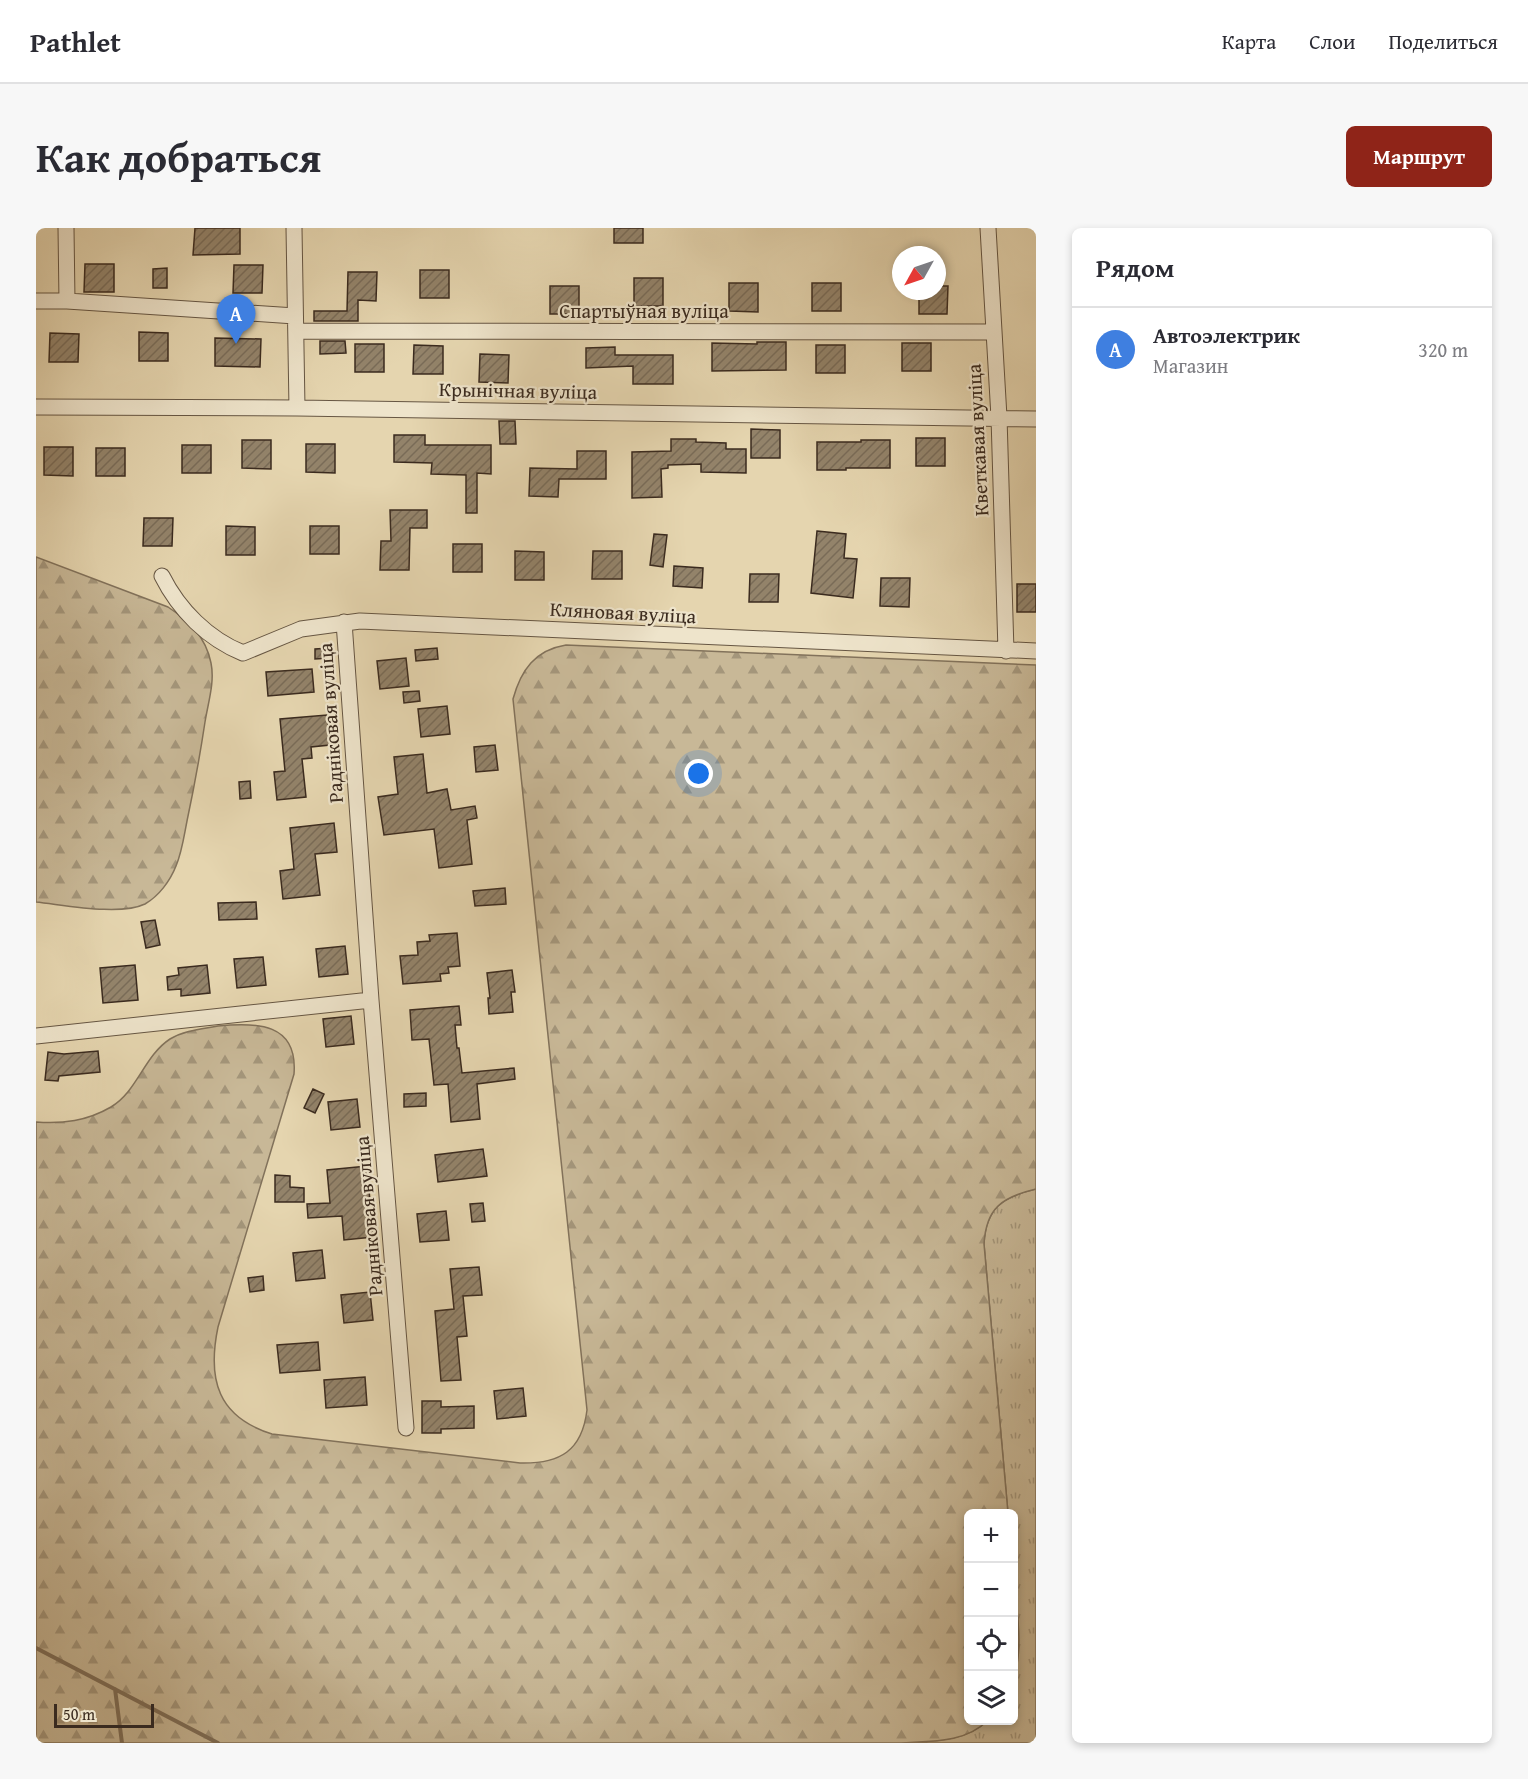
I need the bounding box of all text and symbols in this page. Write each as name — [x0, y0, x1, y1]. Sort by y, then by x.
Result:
text: Pathlet — [30, 21, 121, 62]
text: Карта — [1222, 26, 1276, 57]
text: Слои — [1309, 26, 1355, 57]
text: Поделиться — [1388, 26, 1498, 57]
text: Как добраться — [36, 126, 321, 187]
button: Маршрут — [1346, 126, 1492, 187]
north arrow — [892, 246, 946, 300]
text: Рядом — [1096, 248, 1174, 287]
pin: A — [216, 294, 256, 344]
street label: Спартыўная вуліца — [559, 296, 729, 325]
text: Автоэлектрик — [1153, 319, 1300, 351]
text: A — [1109, 335, 1122, 364]
text: 320 m — [1418, 335, 1468, 364]
text: Магазин — [1153, 351, 1228, 380]
street label: Кветкавая вуліца — [959, 363, 995, 517]
street label: Крынічная вуліца — [439, 374, 598, 406]
street label: Кляновая вуліца — [549, 594, 697, 630]
street label: Радніковая вуліца — [310, 642, 350, 804]
your location — [684, 759, 713, 788]
street label: Радніковая вуліца — [347, 1134, 389, 1297]
map controls — [964, 1509, 1018, 1725]
button: + — [964, 1509, 1018, 1563]
button: − — [964, 1563, 1018, 1617]
button: locate — [964, 1617, 1018, 1671]
button: layers — [964, 1671, 1018, 1725]
scale bar — [54, 1701, 154, 1728]
text: 50 m — [63, 1702, 95, 1726]

